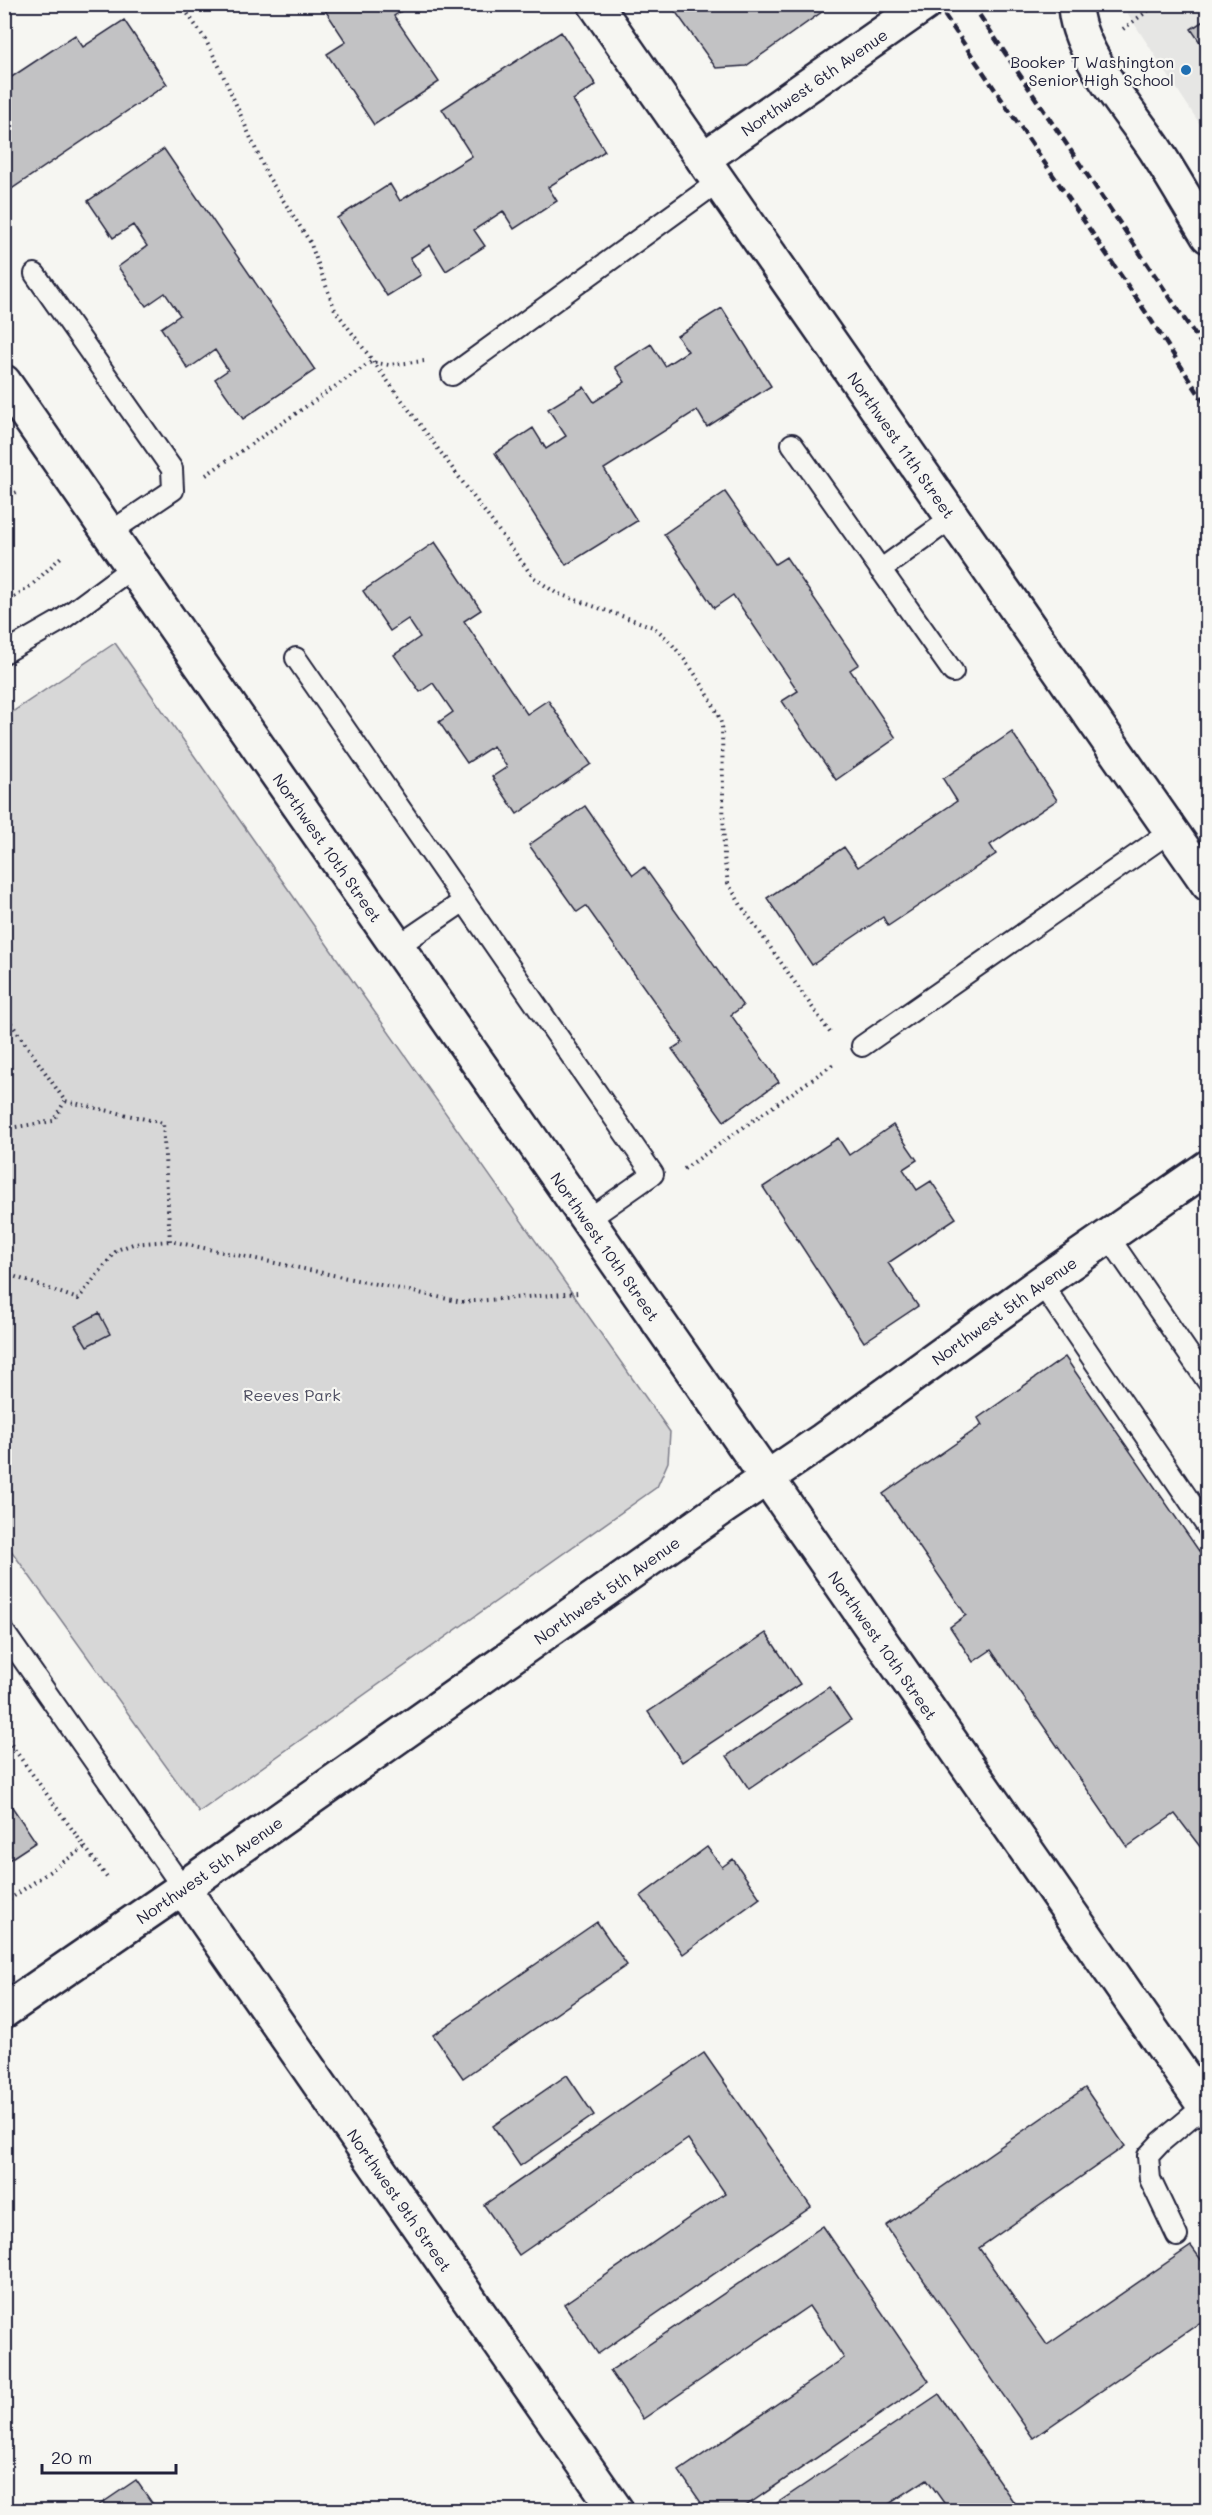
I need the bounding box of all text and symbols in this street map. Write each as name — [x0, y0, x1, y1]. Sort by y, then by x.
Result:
street label: Northwest 6th Avenue — [736, 23, 891, 140]
place label: Booker T Washington Senior High School — [1010, 51, 1174, 90]
marker: Booker T Washington Senior High School — [1179, 63, 1193, 77]
street label: Northwest 11th Street — [844, 367, 960, 522]
street label: Northwest 10th Street — [269, 769, 387, 926]
street label: Northwest 10th Street — [547, 1168, 665, 1325]
street label: Northwest 5th Avenue — [927, 1251, 1080, 1369]
park label: Reeves Park — [243, 1384, 341, 1405]
street label: Northwest 5th Avenue — [529, 1531, 683, 1648]
street label: Northwest 10th Street — [824, 1566, 943, 1724]
street label: Northwest 5th Avenue — [132, 1811, 286, 1928]
street label: Northwest 9th Street — [343, 2124, 457, 2275]
scale bar — [42, 2437, 176, 2475]
text: 20 m — [51, 2445, 92, 2469]

